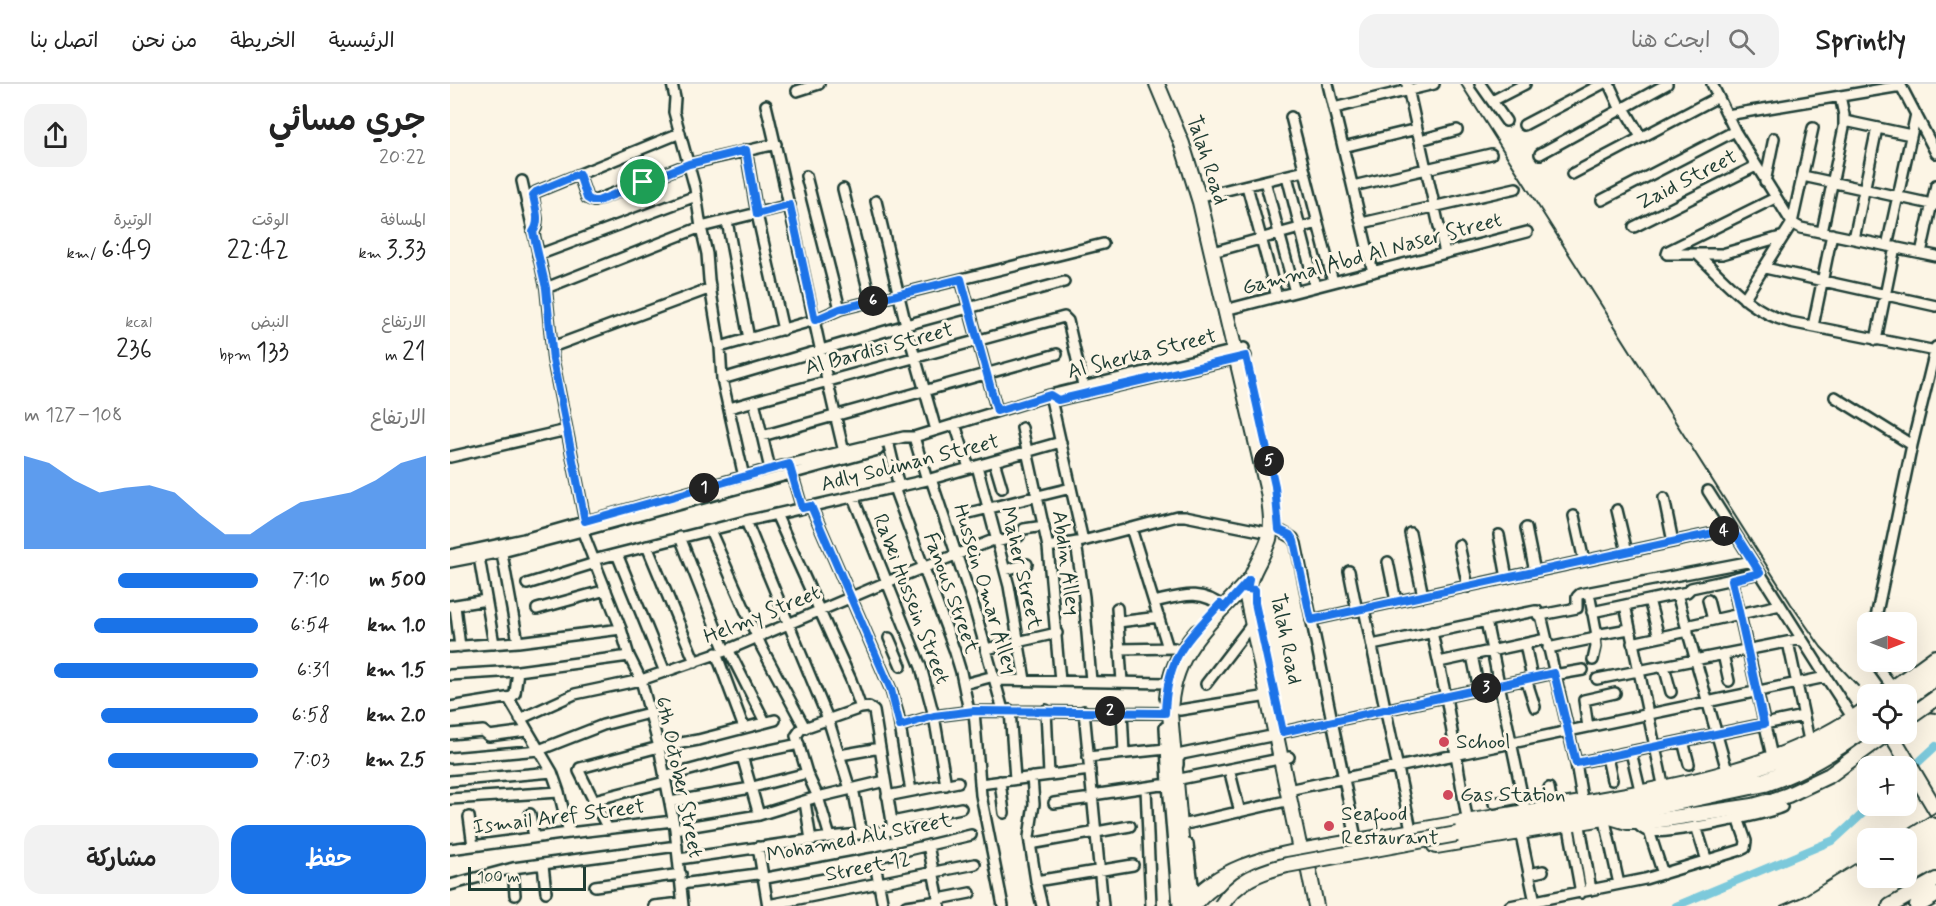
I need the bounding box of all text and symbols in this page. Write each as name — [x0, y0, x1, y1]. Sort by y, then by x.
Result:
search box — [1359, 14, 1779, 68]
text: Sprintly — [1815, 23, 1906, 60]
icon: search — [1725, 25, 1758, 58]
text: اتصل بنا — [30, 27, 98, 55]
text: من نحن — [131, 27, 197, 55]
text: الخريطة — [230, 27, 296, 55]
text: الرئيسية — [329, 27, 395, 55]
text: ابحث هنا — [1631, 27, 1710, 55]
text: جري مسائي — [268, 99, 426, 143]
button: share — [24, 104, 87, 167]
street label: Talah Road — [1179, 112, 1235, 208]
street label: Zaid Street — [1632, 143, 1742, 217]
text: 20:22 — [379, 144, 426, 171]
pin — [617, 156, 668, 207]
icon: arrive — [626, 165, 659, 198]
street label: Gammal Abd Al Naser Street — [1239, 206, 1505, 302]
text: الوتيرة — [113, 210, 152, 231]
text: الوقت — [252, 210, 289, 231]
text: المسافة — [380, 210, 426, 231]
text: 6:49 — [101, 234, 152, 268]
text: 22:42 — [227, 234, 289, 268]
text: 3.33 — [386, 234, 426, 268]
text: /km — [66, 243, 101, 264]
text: km — [358, 243, 386, 264]
pin: 6 — [858, 286, 888, 316]
text: 6 — [869, 290, 877, 311]
text: kcal — [125, 312, 152, 333]
text: النبض — [251, 312, 289, 333]
text: الارتفاع — [381, 312, 426, 333]
street label: Al Bardisi Street — [802, 316, 956, 382]
street label: Al Sherka Street — [1064, 322, 1220, 386]
text: 236 — [116, 333, 152, 367]
text: 133 — [256, 336, 289, 370]
text: 21 — [402, 336, 426, 370]
text: bpm — [219, 345, 256, 366]
text: m — [385, 345, 402, 366]
text: 108–127 m — [24, 402, 123, 429]
text: الارتفاع — [370, 405, 426, 432]
street label: Adly Soliman Street — [818, 427, 1002, 499]
pin: 5 — [1254, 446, 1284, 476]
text: 5 — [1264, 450, 1274, 471]
pin: 1 — [689, 473, 719, 503]
text: 1 — [700, 477, 708, 498]
street label: Hussein Omar Alley — [946, 501, 1024, 677]
street label: Maher Street — [993, 504, 1049, 633]
street label: Abdin Alley — [1045, 509, 1087, 617]
street label: Rabei Hussein Street — [866, 510, 956, 688]
pin: 4 — [1709, 516, 1739, 546]
text: 4 — [1719, 520, 1729, 541]
street label: Fanous Street — [916, 529, 986, 658]
text: 7:10 — [292, 567, 330, 594]
text: 500 m — [369, 567, 426, 594]
street label: Helmy Street — [699, 579, 825, 651]
street label: Talah Road — [1263, 591, 1309, 687]
text: 6:54 — [290, 612, 330, 639]
text: 1.0 km — [367, 612, 426, 639]
north arrow — [1857, 612, 1917, 672]
map controls — [1857, 612, 1917, 888]
text: 6:31 — [297, 657, 330, 684]
text: 1.5 km — [366, 657, 426, 684]
pin: 3 — [1471, 673, 1501, 703]
text: 3 — [1482, 677, 1490, 698]
button: locate — [1857, 684, 1917, 744]
street label: 6th October Street — [648, 694, 710, 860]
pin: 2 — [1095, 696, 1125, 726]
text: 2 — [1106, 700, 1114, 721]
text: 6:58 — [291, 702, 330, 729]
text: 2.0 km — [366, 702, 426, 729]
place label: School — [1456, 728, 1510, 756]
marker: School — [1437, 735, 1451, 749]
text: 7:03 — [293, 747, 330, 774]
text: 2.5 km — [365, 747, 426, 774]
button: + — [1857, 756, 1917, 816]
place label: Gas Station — [1460, 781, 1566, 809]
marker: Gas Station — [1441, 788, 1455, 802]
street label: Ismail Aref Street — [471, 793, 647, 841]
place label: Seafood Restaurant — [1341, 800, 1439, 852]
street label: Mohamed Ali Street — [764, 806, 955, 870]
marker: Seafood Restaurant — [1322, 819, 1336, 833]
button: مشاركة — [24, 825, 219, 894]
button: حفظ — [231, 825, 426, 894]
button: − — [1857, 828, 1917, 888]
street label: Street 12 — [823, 845, 913, 889]
scale bar — [468, 864, 586, 892]
text: 100 m — [477, 867, 520, 888]

